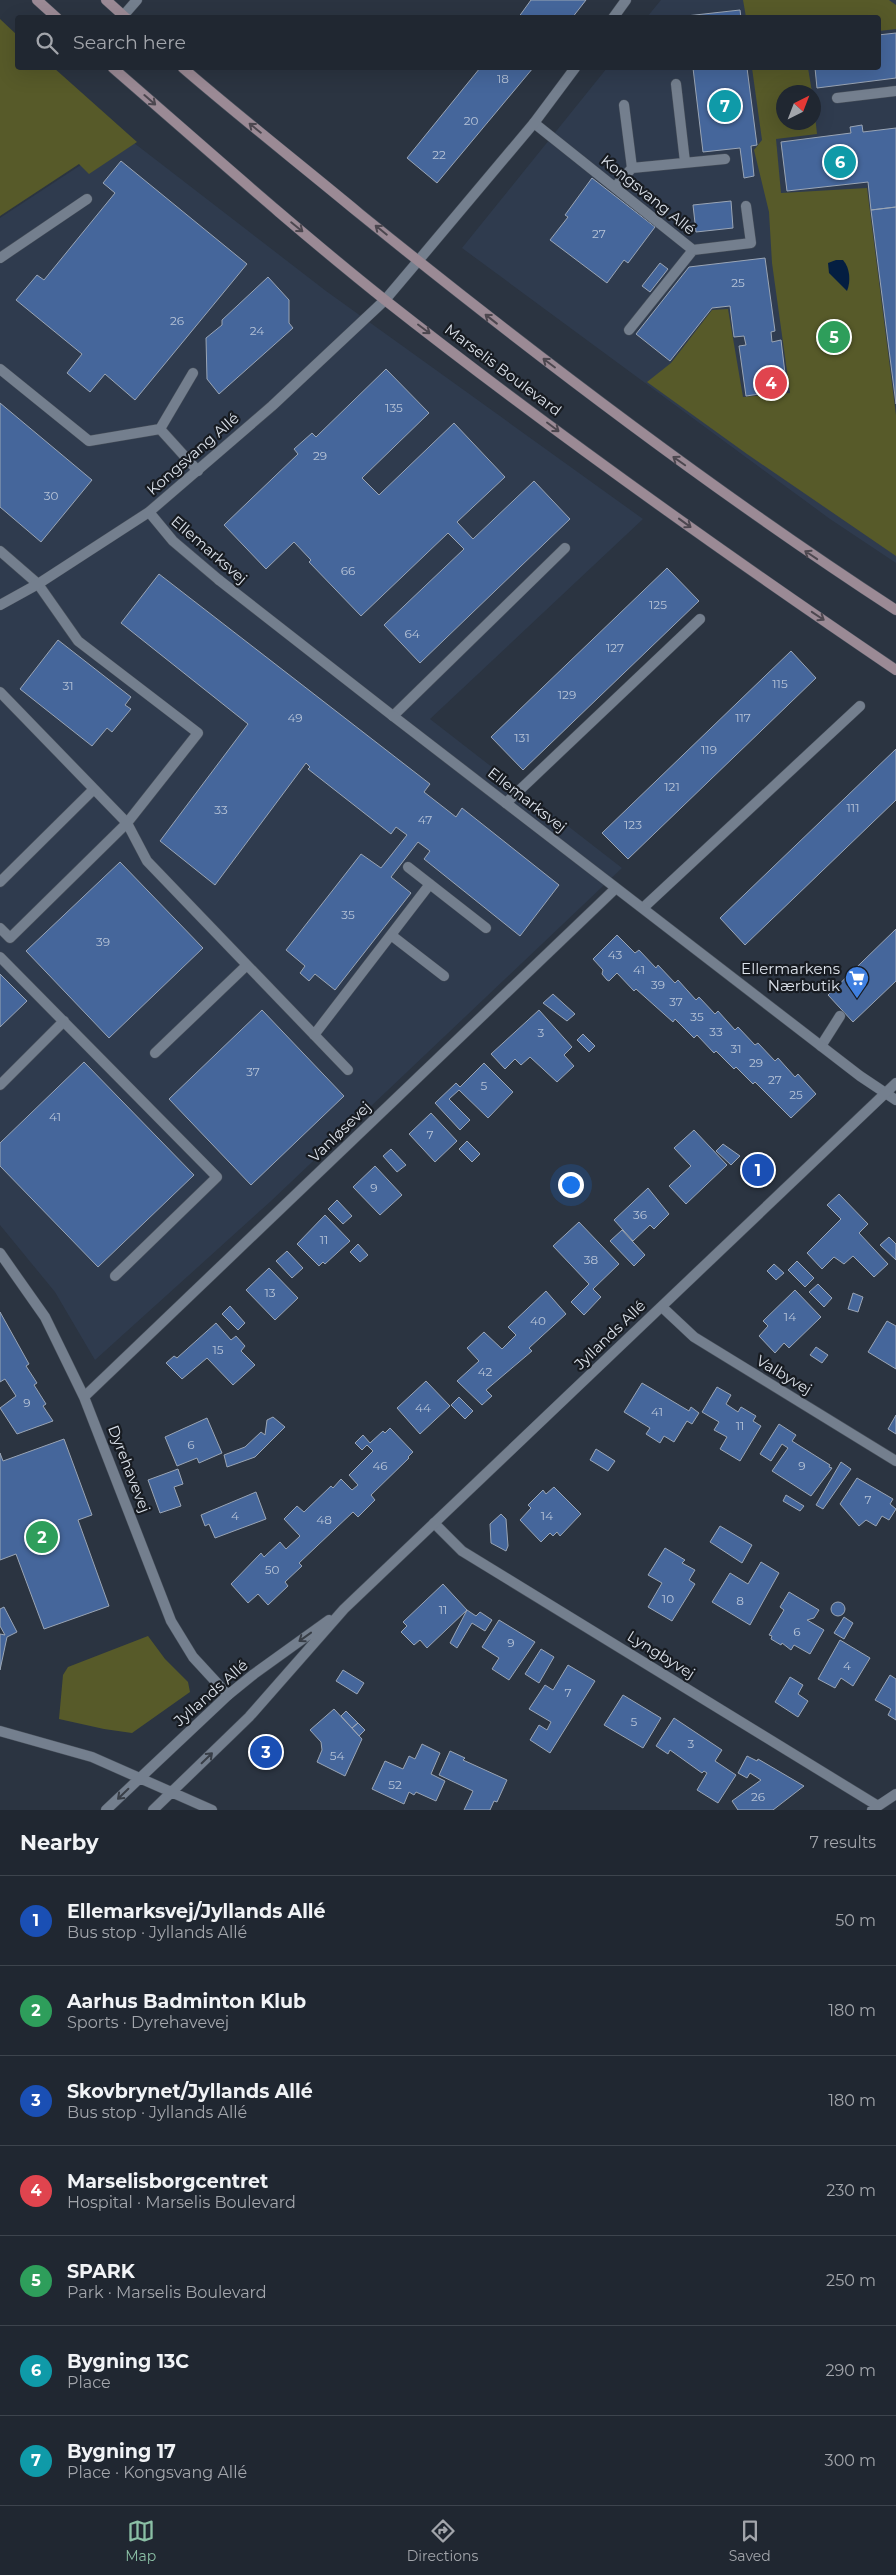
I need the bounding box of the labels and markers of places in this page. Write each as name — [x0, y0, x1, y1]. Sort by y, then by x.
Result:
pin: 7 — [709, 87, 741, 125]
pin: 6 — [824, 143, 856, 181]
pin: 5 — [818, 318, 850, 356]
pin: 4 — [755, 364, 787, 402]
place label: Ellermarkens Nærbutik — [741, 959, 840, 995]
supermarket icon: Ellermarkens Nærbutik — [844, 965, 870, 999]
pin: 1 — [742, 1151, 774, 1189]
pin: 2 — [26, 1518, 58, 1556]
pin: 3 — [250, 1733, 282, 1771]

